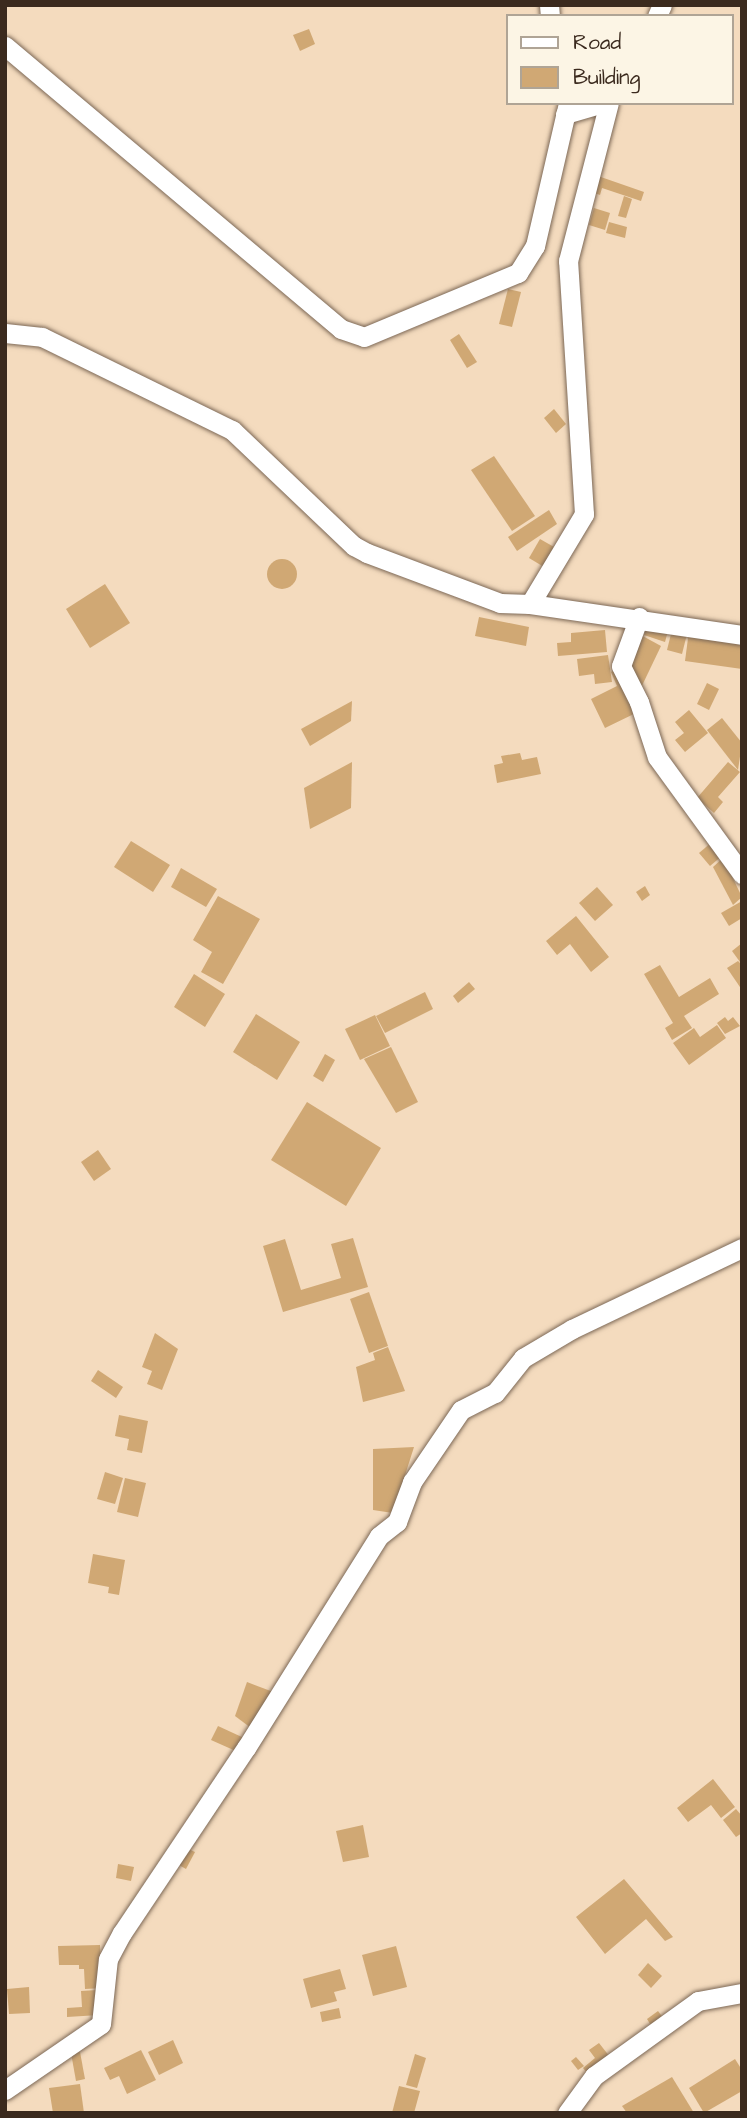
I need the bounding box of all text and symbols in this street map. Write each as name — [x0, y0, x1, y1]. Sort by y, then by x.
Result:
legend — [505, 14, 733, 105]
text: Road — [573, 28, 621, 57]
text: Building — [573, 63, 640, 92]

